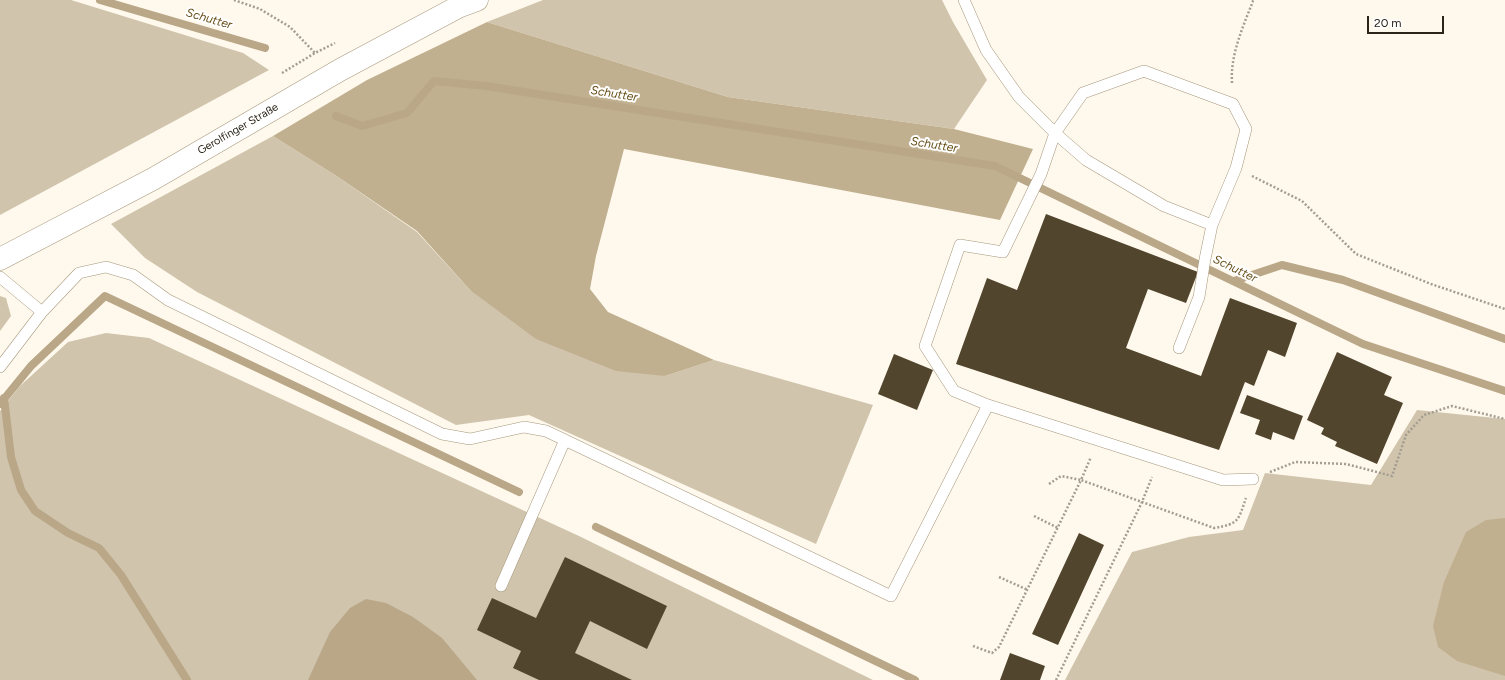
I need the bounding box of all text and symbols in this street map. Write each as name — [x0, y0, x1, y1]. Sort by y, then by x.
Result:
water label: Schutter — [184, 6, 234, 32]
scale bar — [1369, 8, 1446, 34]
text: 20 m — [1374, 16, 1402, 30]
water label: Schutter — [590, 83, 638, 105]
street label: Gerolfinger Straße — [195, 101, 281, 157]
water label: Schutter — [910, 134, 958, 156]
water label: Schutter — [1211, 252, 1259, 286]

